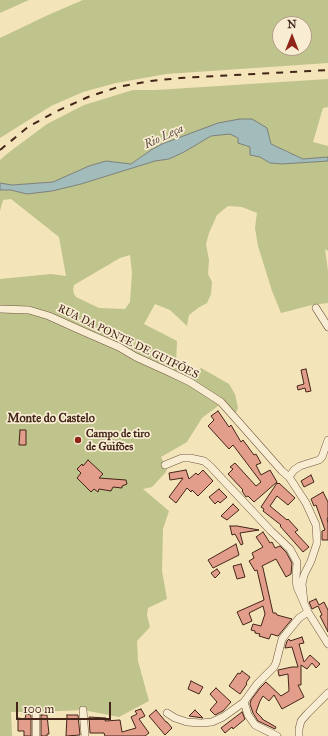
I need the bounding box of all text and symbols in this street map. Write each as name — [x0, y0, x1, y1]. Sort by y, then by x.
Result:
north arrow — [272, 16, 312, 56]
text: N — [287, 18, 297, 31]
water label: Rio Leça — [142, 122, 186, 152]
street label: RUA DA PONTE DE GUIFÕES — [55, 302, 201, 382]
district label: Monte do Castelo — [7, 412, 95, 426]
place label: Campo de tiro de Guifões — [86, 427, 150, 453]
marker: Campo de tiro de Guifões — [73, 435, 83, 445]
scale bar — [18, 694, 113, 720]
text: 100 m — [23, 702, 54, 716]

